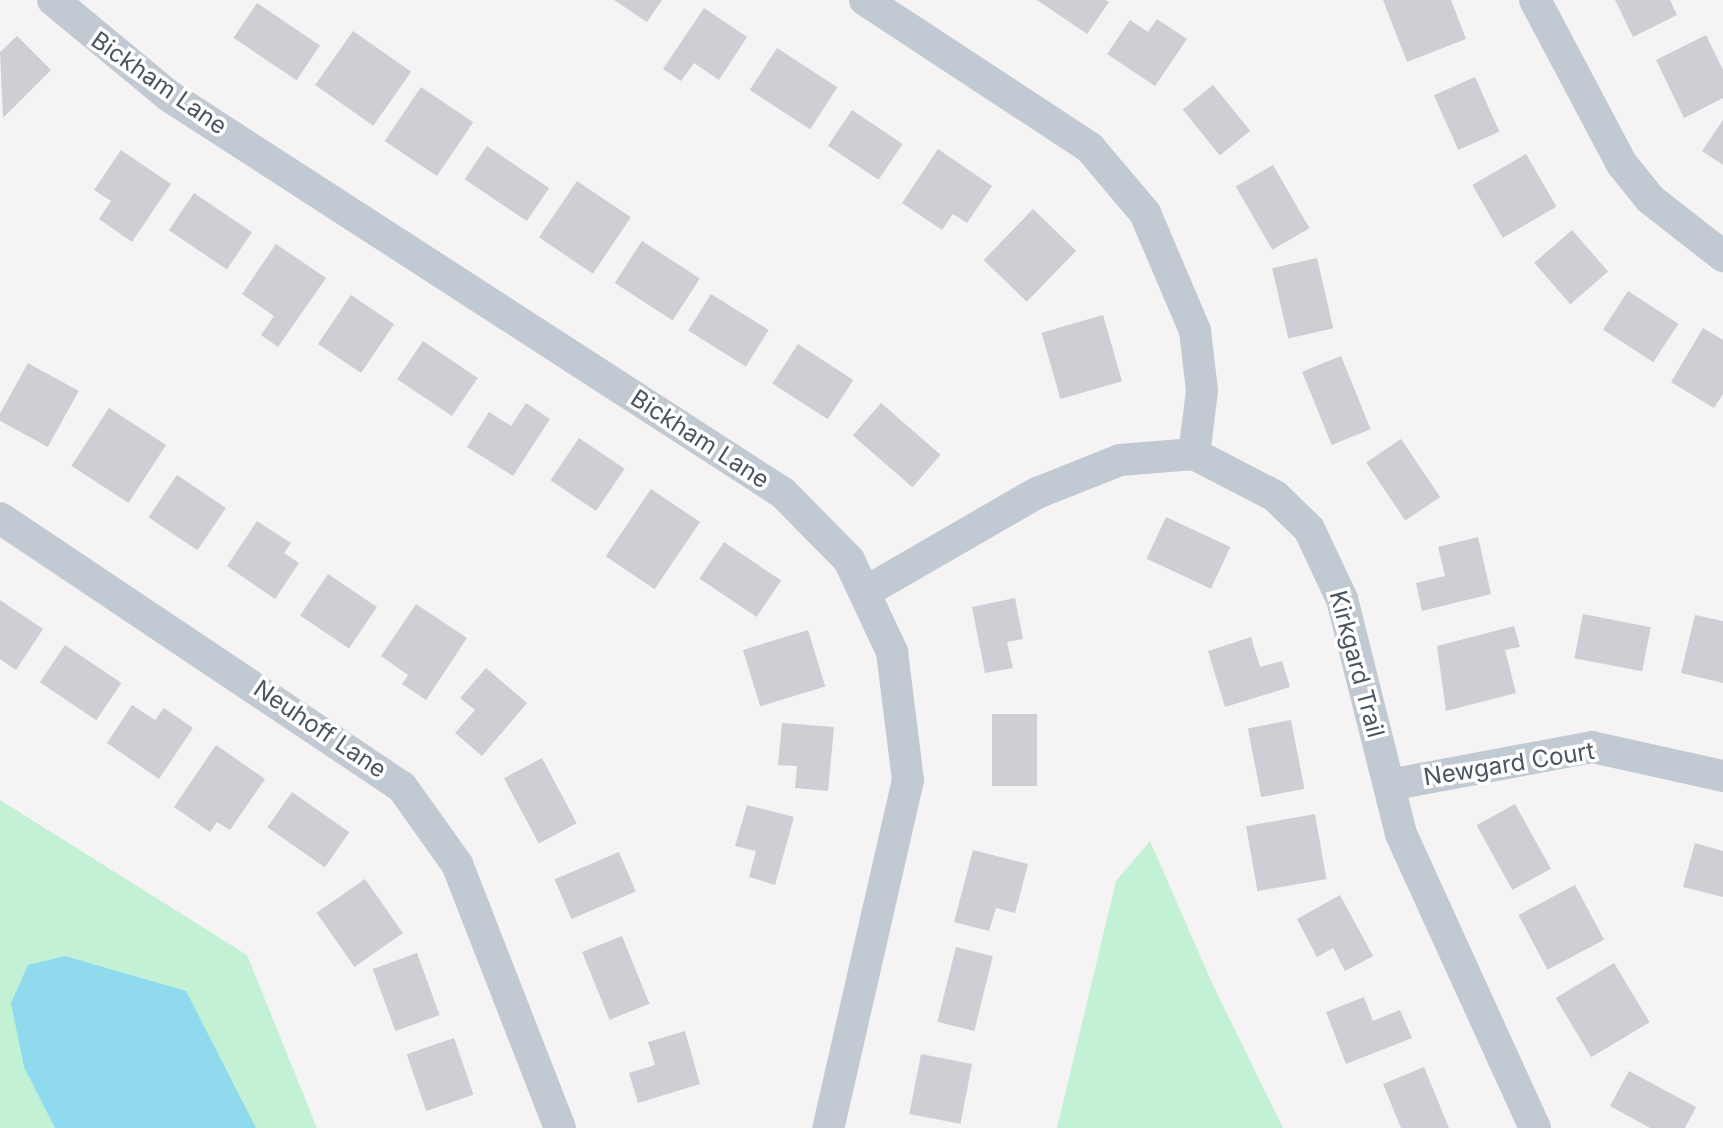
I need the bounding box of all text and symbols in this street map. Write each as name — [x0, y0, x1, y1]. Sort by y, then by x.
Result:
street label: Bickham Lane — [86, 26, 232, 140]
street label: Bickham Lane — [625, 384, 775, 494]
street label: Kirkgard Trail — [1324, 587, 1390, 741]
street label: Neuhoff Lane — [248, 674, 392, 784]
street label: Newgard Court — [1422, 736, 1596, 792]

